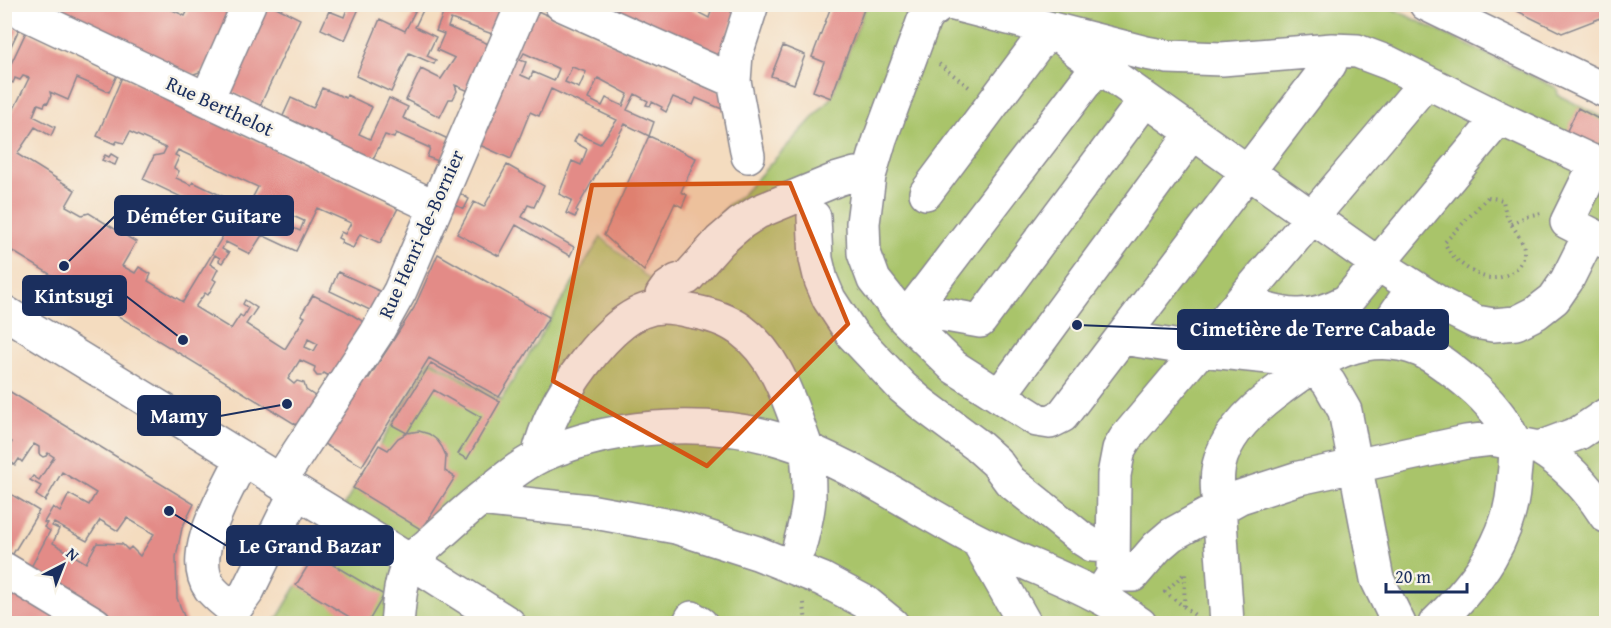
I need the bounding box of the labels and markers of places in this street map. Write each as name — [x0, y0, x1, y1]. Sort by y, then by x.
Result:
callout: Déméter Guitare — [115, 196, 293, 235]
callout: Kintsugi — [23, 276, 126, 315]
callout: Cimetière de Terre Cabade — [1178, 310, 1448, 349]
callout: Mamy — [138, 396, 220, 435]
callout: Le Grand Bazar — [227, 526, 393, 565]

